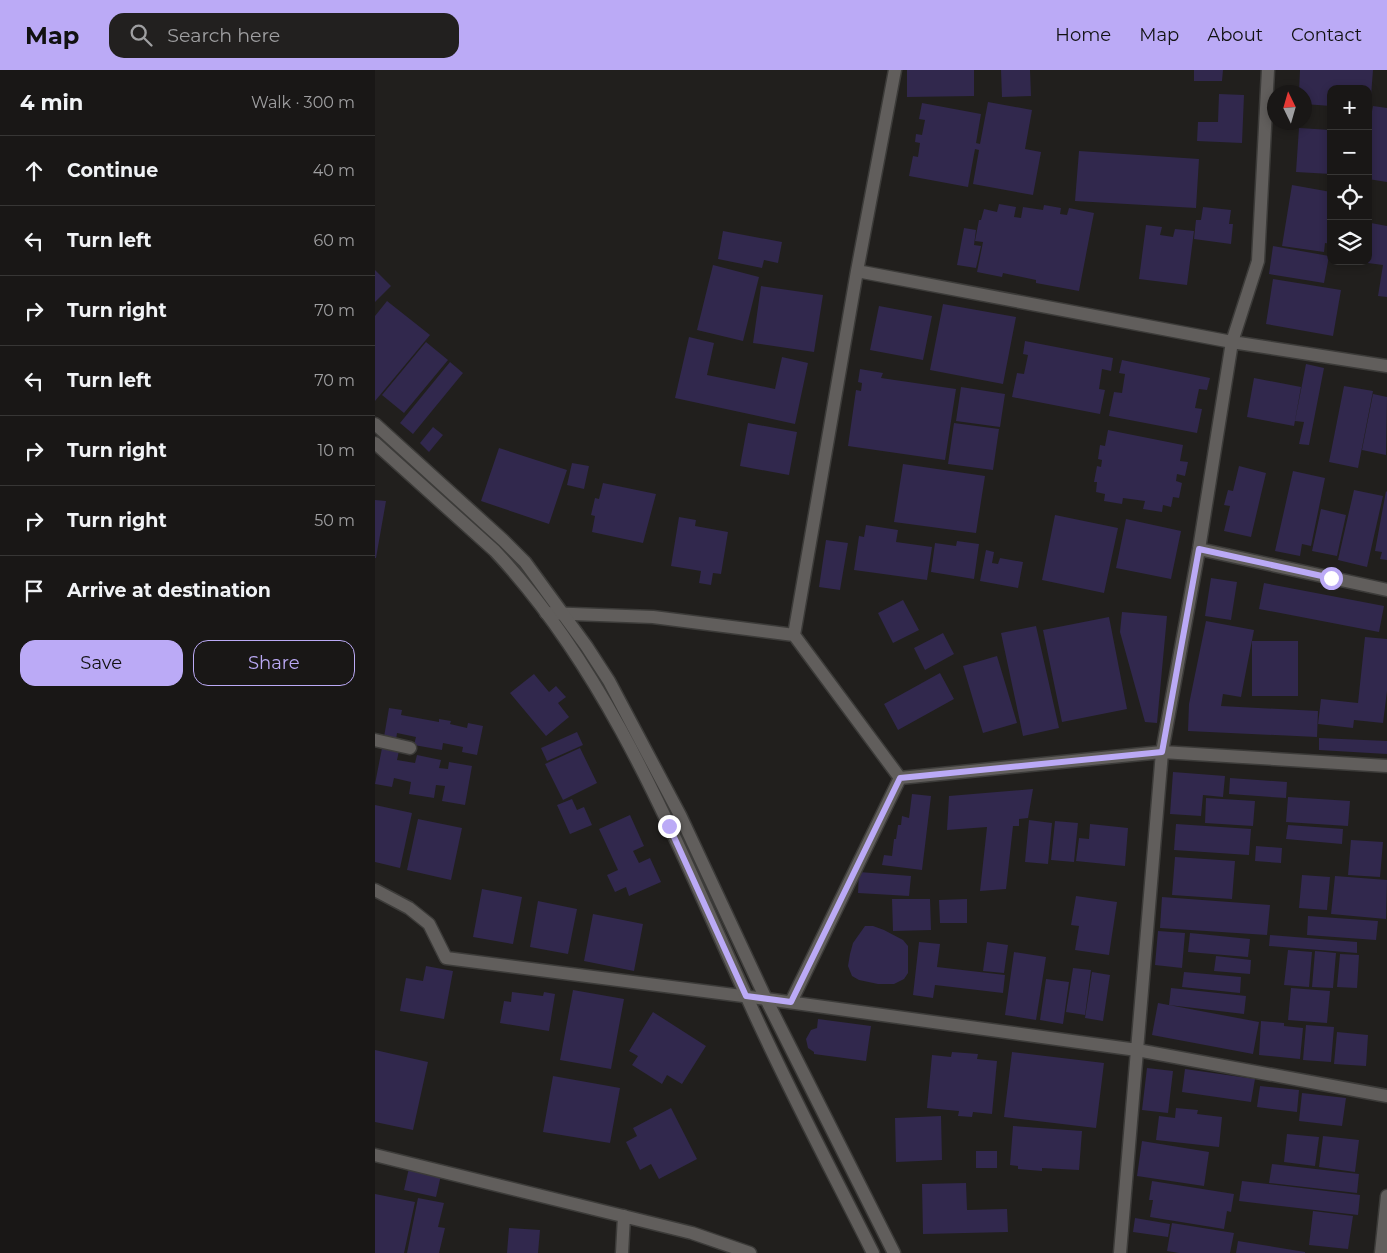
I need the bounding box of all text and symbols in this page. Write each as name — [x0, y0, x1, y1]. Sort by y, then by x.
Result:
search box — [109, 13, 459, 58]
text: Map — [25, 21, 79, 50]
icon: search — [127, 21, 155, 49]
text: Search here — [167, 24, 280, 47]
text: Home — [1055, 24, 1111, 46]
text: Map — [1139, 24, 1179, 46]
text: About — [1207, 24, 1263, 46]
text: Contact — [1291, 24, 1362, 46]
north arrow — [1267, 85, 1312, 130]
map controls — [1327, 85, 1372, 265]
button: + — [1327, 85, 1372, 130]
text: 4 min — [20, 90, 83, 115]
text: Walk · 300 m — [251, 93, 355, 112]
button: − — [1327, 130, 1372, 175]
icon: ahead — [20, 157, 48, 185]
text: Continue — [67, 159, 158, 182]
text: 40 m — [313, 161, 355, 180]
button: locate — [1327, 175, 1372, 220]
button: layers — [1327, 220, 1372, 265]
icon: left — [20, 227, 48, 255]
text: Turn left — [67, 229, 152, 252]
text: 60 m — [313, 231, 355, 250]
icon: right — [20, 297, 48, 325]
text: Turn right — [67, 299, 167, 322]
text: 70 m — [314, 301, 355, 320]
icon: left — [20, 367, 48, 395]
text: Turn left — [67, 369, 152, 392]
text: 70 m — [314, 371, 355, 390]
icon: right — [20, 437, 48, 465]
text: Turn right — [67, 439, 167, 462]
text: 10 m — [317, 441, 355, 460]
icon: right — [20, 507, 48, 535]
text: Turn right — [67, 509, 167, 532]
text: 50 m — [314, 511, 355, 530]
route start — [1320, 567, 1343, 590]
icon: arrive — [20, 577, 48, 605]
text: Arrive at destination — [67, 579, 271, 602]
button: Save — [20, 640, 183, 686]
button: Share — [193, 640, 355, 686]
route end — [658, 815, 681, 838]

